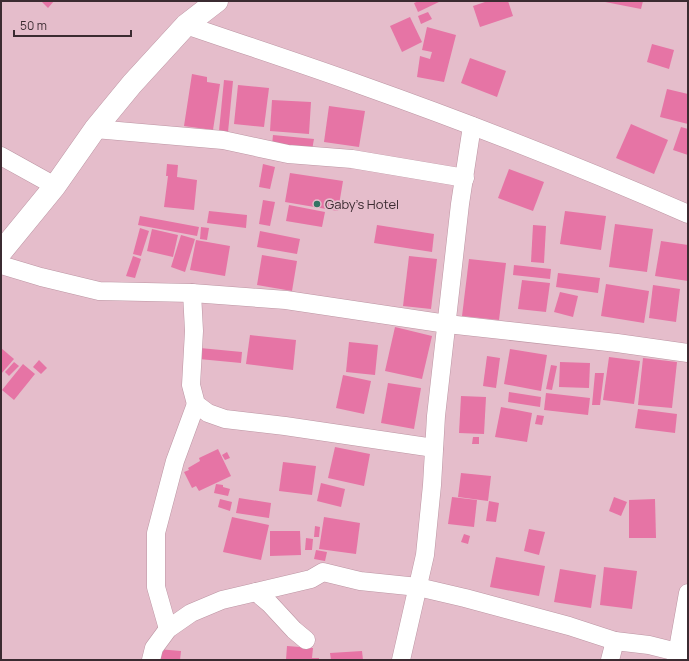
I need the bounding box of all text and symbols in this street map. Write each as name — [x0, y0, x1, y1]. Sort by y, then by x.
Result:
scale bar — [14, 12, 131, 38]
text: 50 m — [20, 17, 47, 34]
place label: Gaby's Hotel — [325, 195, 399, 213]
marker: Gaby's Hotel — [312, 199, 322, 209]

